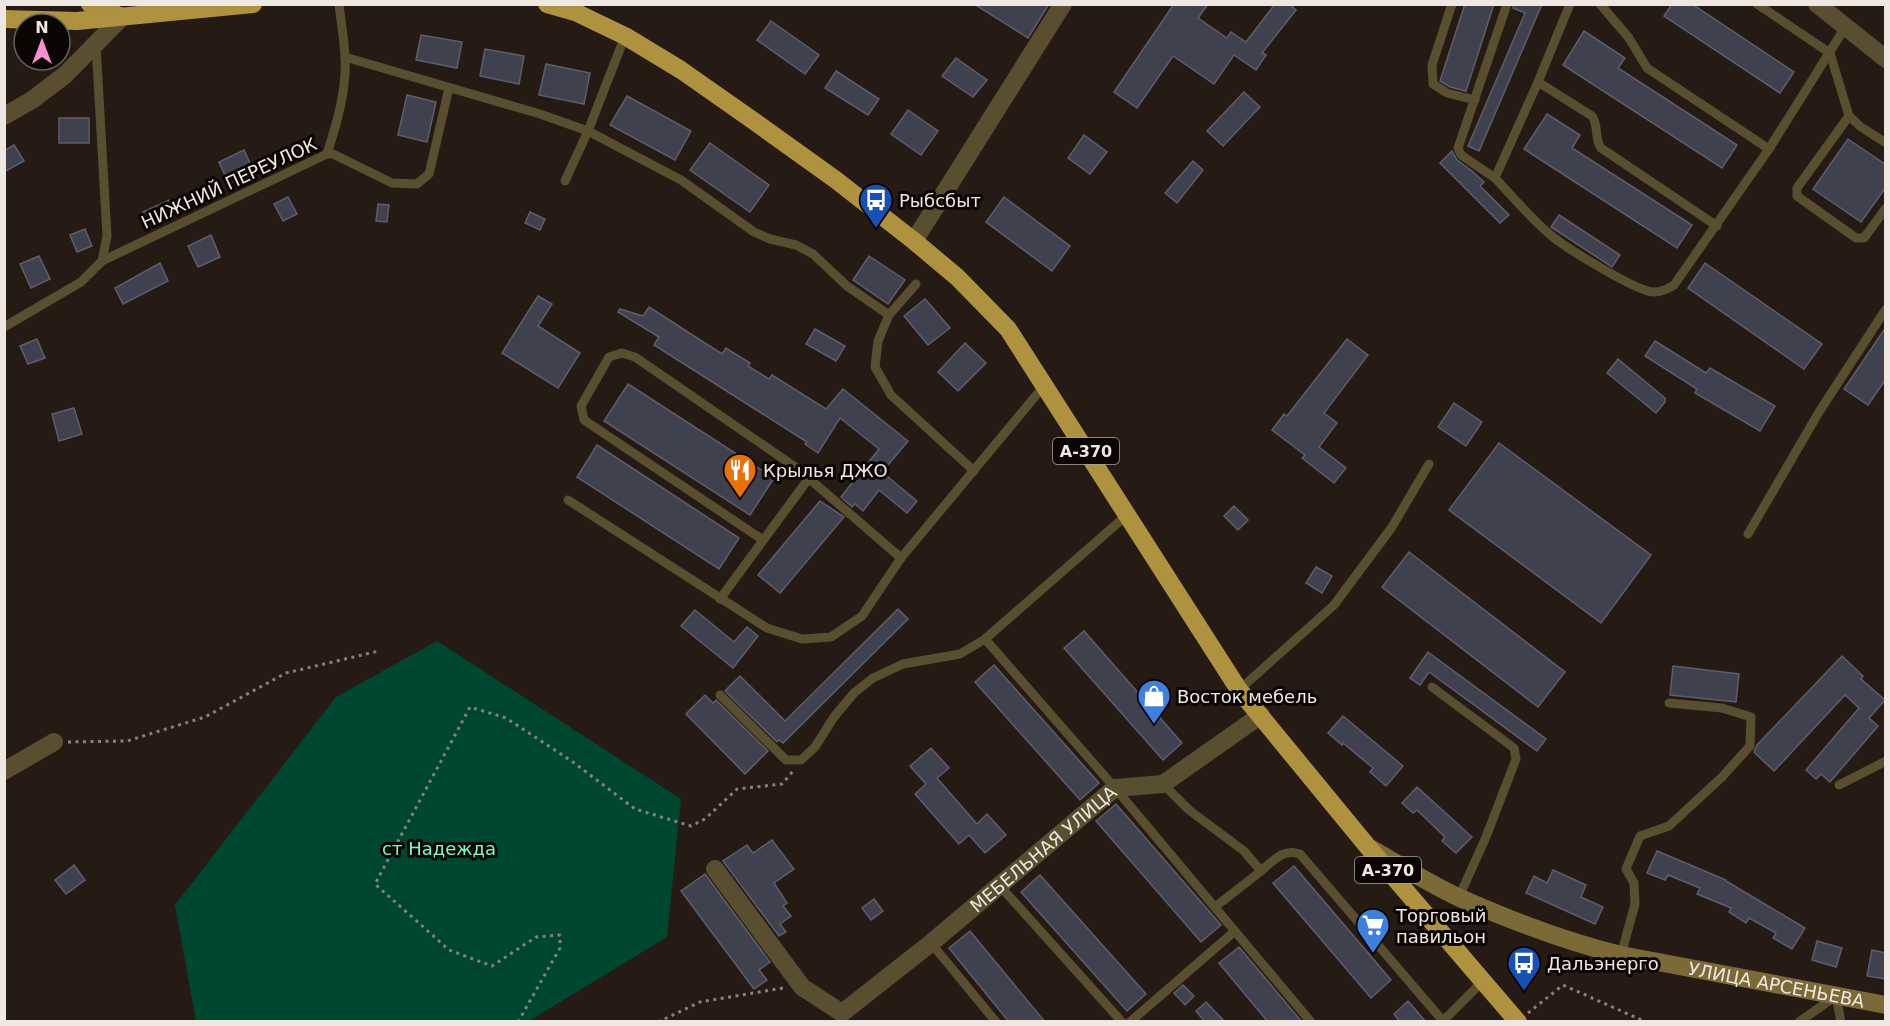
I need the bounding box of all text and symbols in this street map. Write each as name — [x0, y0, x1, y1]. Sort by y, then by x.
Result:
north arrow — [12, 12, 72, 72]
text: N — [35, 18, 49, 37]
street label: НИЖНИЙ ПЕРЕУЛОК — [138, 133, 320, 233]
bus stop icon: Рыбсбыт — [858, 182, 894, 229]
place label: Рыбсбыт — [899, 190, 981, 211]
road number: А-370 — [1053, 438, 1119, 464]
restaurant icon: Крылья ДЖО — [722, 452, 758, 499]
place label: Крылья ДЖО — [763, 460, 888, 481]
shop icon: Восток мебель — [1136, 678, 1172, 725]
place label: Восток мебель — [1177, 686, 1317, 707]
street label: МЕБЕЛЬНАЯ УЛИЦА — [966, 781, 1121, 916]
park label: ст Надежда — [382, 838, 496, 859]
road number: А-370 — [1355, 857, 1421, 883]
place label: Торговый павильон — [1395, 905, 1486, 947]
supermarket icon: Торговый павильон — [1355, 907, 1391, 954]
bus stop icon: Дальэнерго — [1506, 945, 1542, 992]
place label: Дальэнерго — [1547, 953, 1659, 974]
street label: УЛИЦА АРСЕНЬЕВА — [1687, 957, 1867, 1011]

